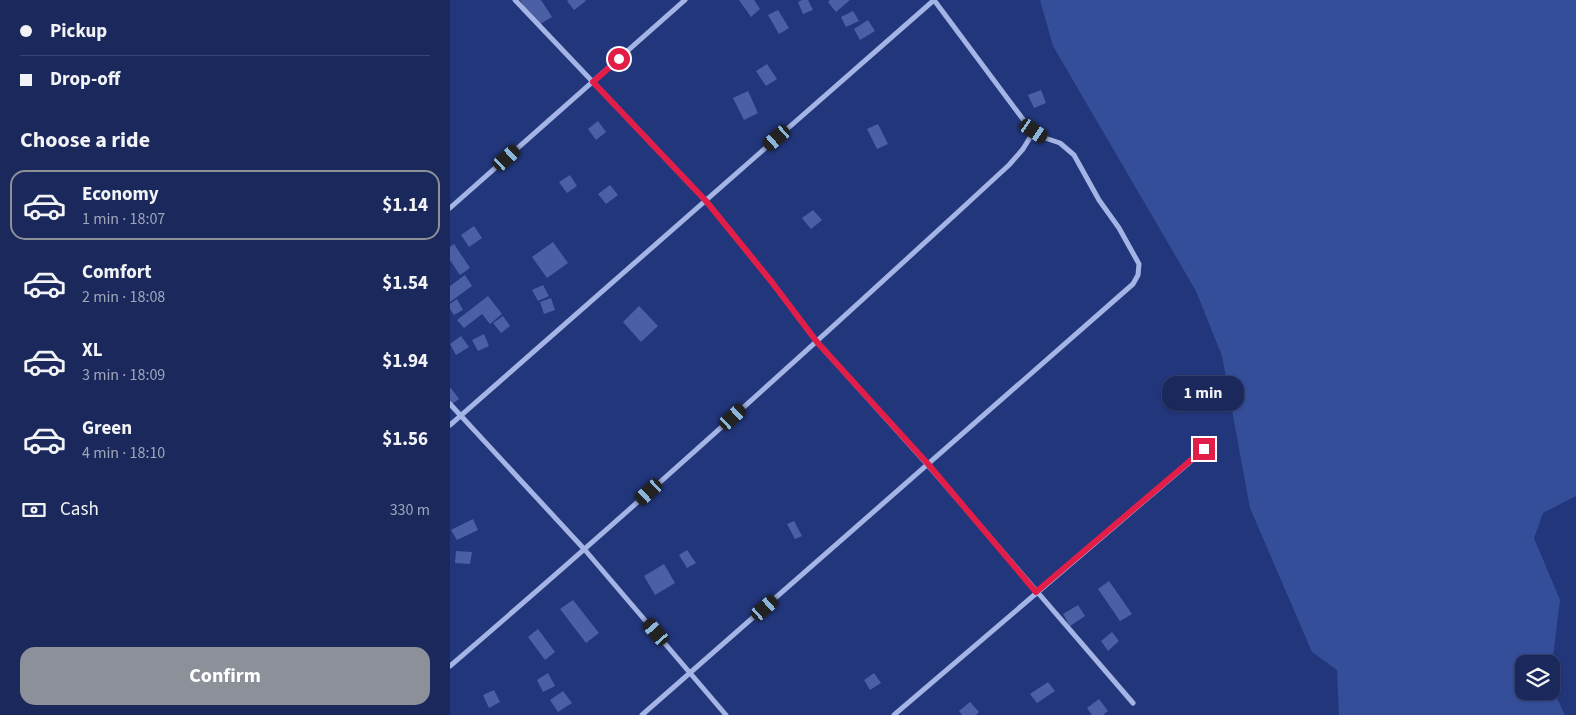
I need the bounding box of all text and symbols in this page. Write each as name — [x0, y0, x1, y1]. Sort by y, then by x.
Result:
text: Pickup — [50, 18, 107, 45]
route start — [608, 48, 630, 70]
text: Drop-off — [50, 66, 120, 93]
car — [1017, 116, 1050, 146]
car — [760, 122, 793, 154]
text: Choose a ride — [20, 124, 150, 156]
car — [490, 142, 523, 174]
text: Economy — [82, 181, 159, 208]
icon: car — [22, 183, 67, 228]
text: $1.14 — [382, 192, 428, 219]
text: 1 min · 18:07 — [82, 208, 165, 230]
text: Comfort — [82, 259, 152, 286]
icon: car — [22, 261, 67, 306]
text: $1.54 — [382, 270, 428, 297]
text: 2 min · 18:08 — [82, 286, 165, 308]
text: XL — [82, 337, 103, 364]
icon: car — [22, 339, 67, 384]
text: $1.94 — [382, 348, 428, 375]
text: 3 min · 18:09 — [82, 364, 165, 386]
callout: 1 min — [1163, 376, 1245, 412]
text: 1 min — [1184, 382, 1222, 404]
car — [716, 401, 749, 433]
text: Green — [82, 415, 132, 442]
icon: car — [22, 417, 67, 462]
text: $1.56 — [382, 426, 428, 453]
route end — [1193, 438, 1215, 460]
text: 4 min · 18:10 — [82, 442, 165, 464]
car — [632, 476, 665, 508]
icon: cash — [20, 496, 48, 524]
text: Cash — [60, 496, 99, 523]
text: 330 m — [390, 499, 430, 521]
car — [748, 592, 781, 624]
car — [640, 616, 671, 648]
button: Confirm — [20, 647, 430, 705]
map controls — [1515, 655, 1560, 700]
button: layers — [1515, 655, 1560, 700]

